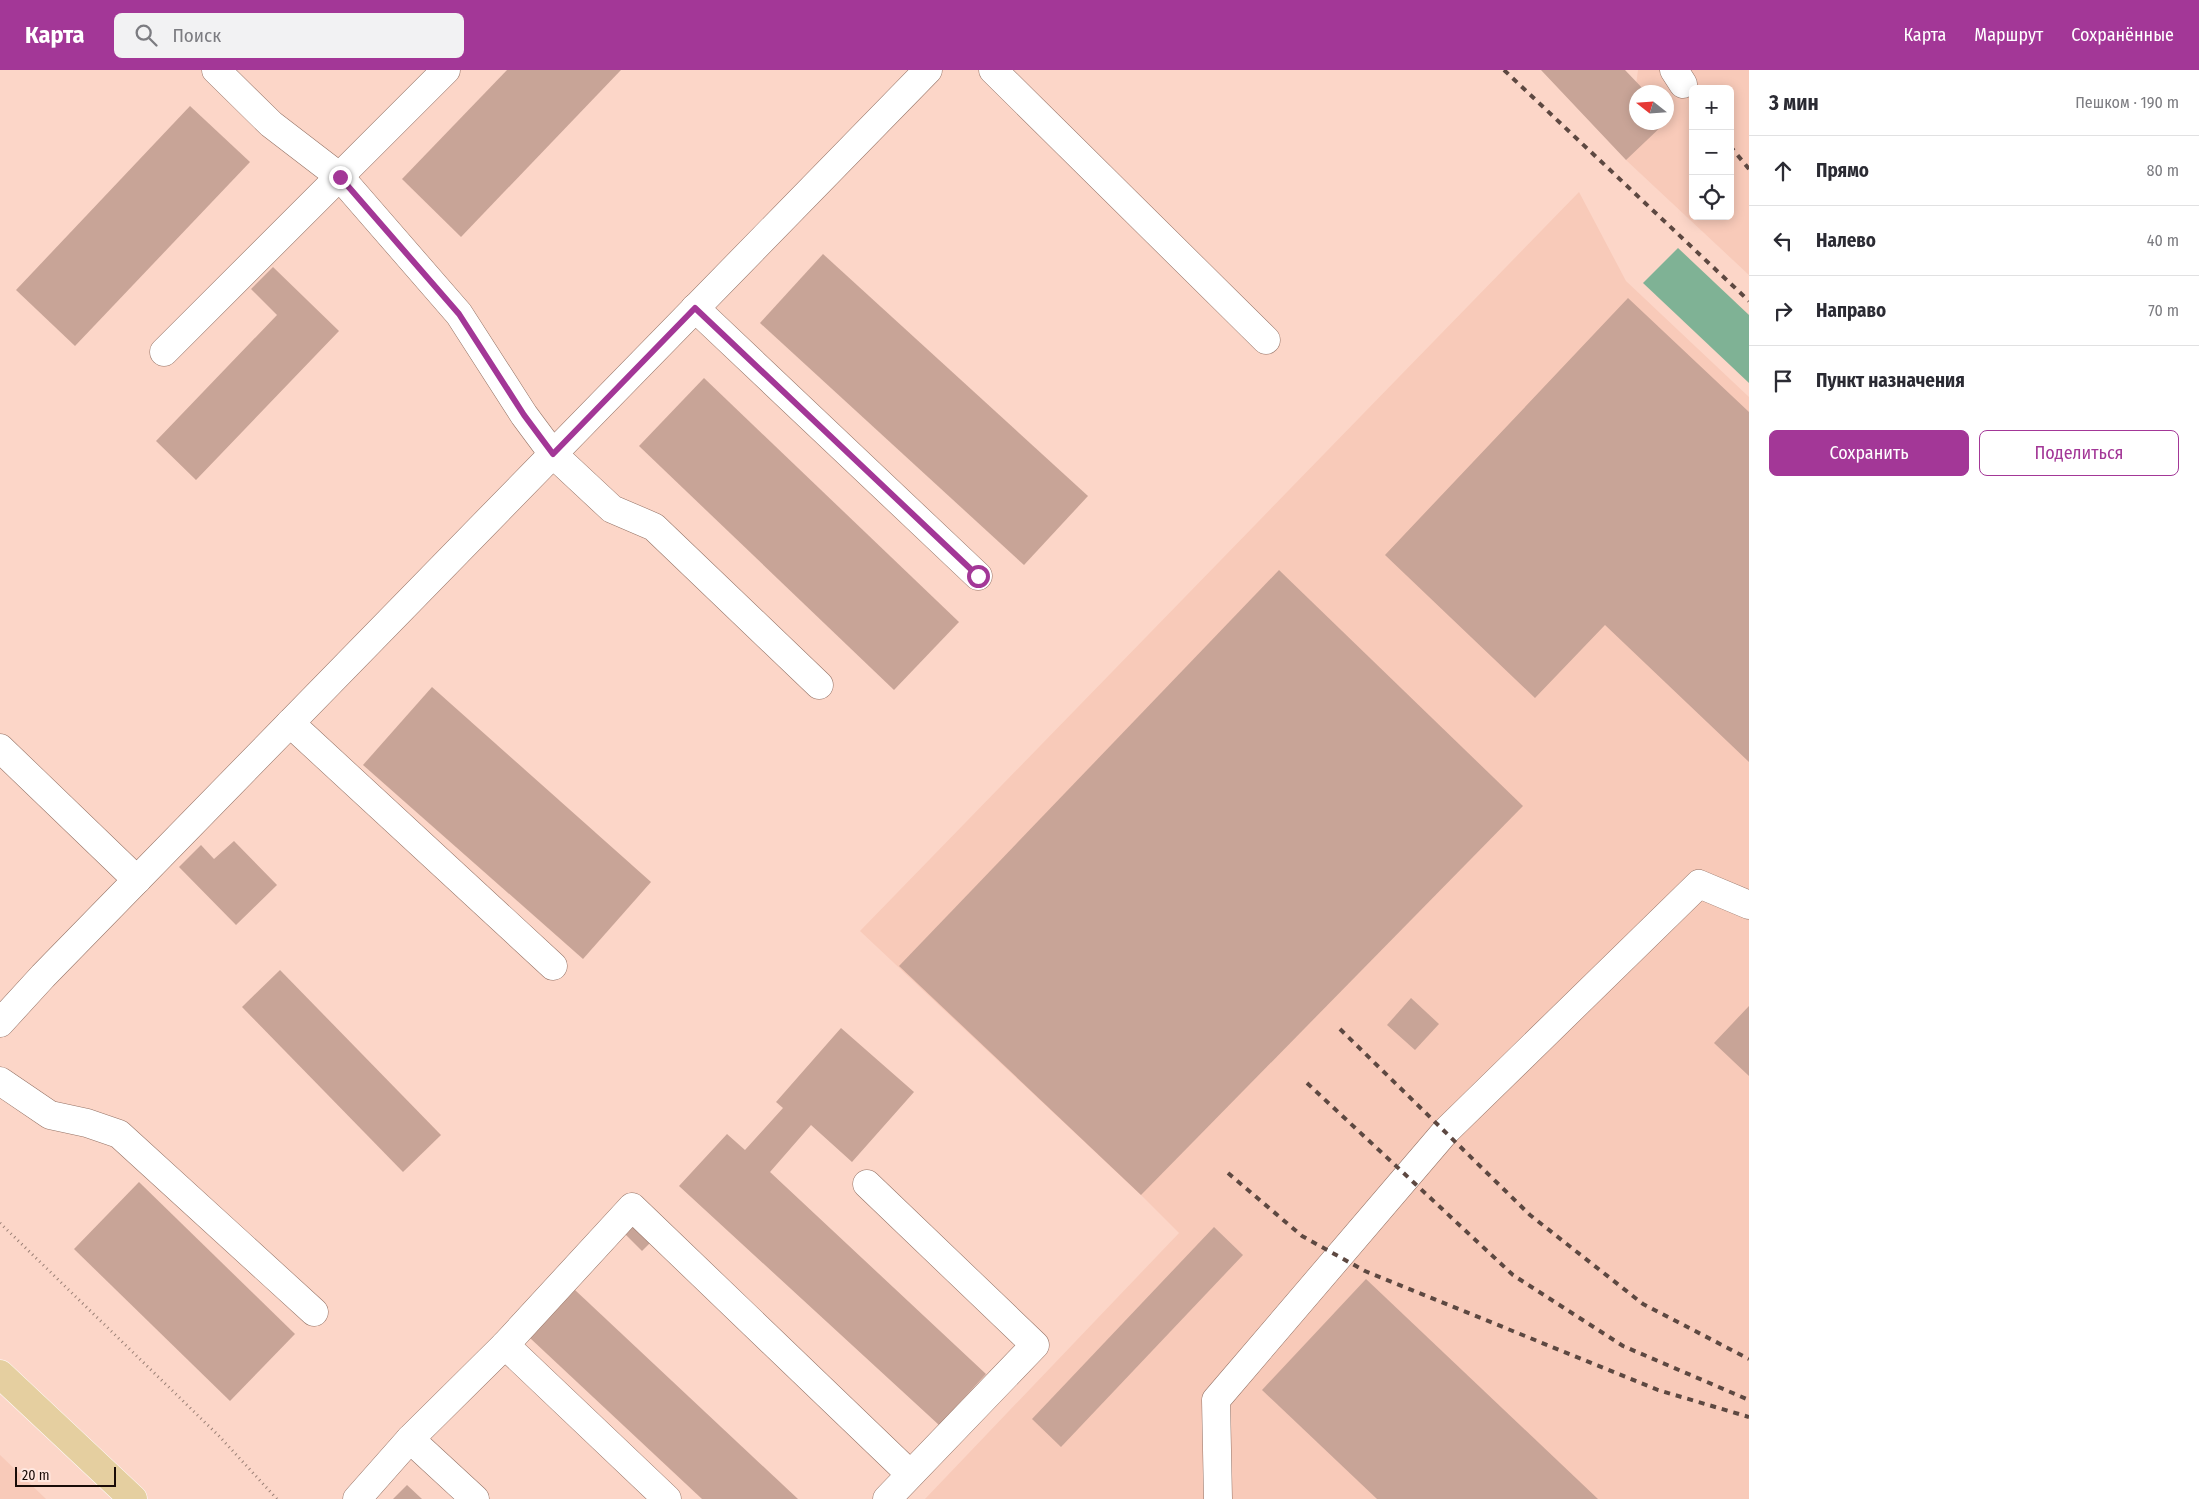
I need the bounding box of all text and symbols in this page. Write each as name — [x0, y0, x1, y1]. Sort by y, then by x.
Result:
search box — [114, 13, 464, 58]
text: Карта — [25, 21, 84, 49]
icon: search — [132, 21, 160, 49]
text: Поиск — [172, 24, 221, 47]
text: Карта — [1903, 24, 1946, 46]
text: Маршрут — [1974, 24, 2043, 46]
text: Сохранённые — [2071, 24, 2174, 46]
north arrow — [1629, 85, 1674, 130]
map controls — [1689, 85, 1734, 220]
button: + — [1689, 85, 1734, 130]
text: 3 мин — [1769, 90, 1819, 116]
text: Пешком · 190 m — [2075, 93, 2179, 112]
button: − — [1689, 130, 1734, 175]
icon: ahead — [1769, 157, 1797, 185]
text: Прямо — [1816, 159, 1869, 182]
text: 80 m — [2147, 161, 2179, 180]
route end — [329, 166, 352, 189]
button: locate — [1689, 175, 1734, 220]
icon: left — [1769, 227, 1797, 255]
text: Налево — [1816, 229, 1876, 252]
text: 40 m — [2147, 231, 2179, 250]
icon: right — [1769, 297, 1797, 325]
text: Направо — [1816, 299, 1886, 322]
text: 70 m — [2148, 301, 2179, 320]
icon: arrive — [1769, 367, 1797, 395]
text: Пункт назначения — [1816, 369, 1965, 392]
button: Сохранить — [1769, 430, 1969, 476]
button: Поделиться — [1979, 430, 2179, 476]
route start — [967, 565, 990, 588]
scale bar — [15, 1464, 116, 1487]
text: 20 m — [22, 1467, 50, 1484]

